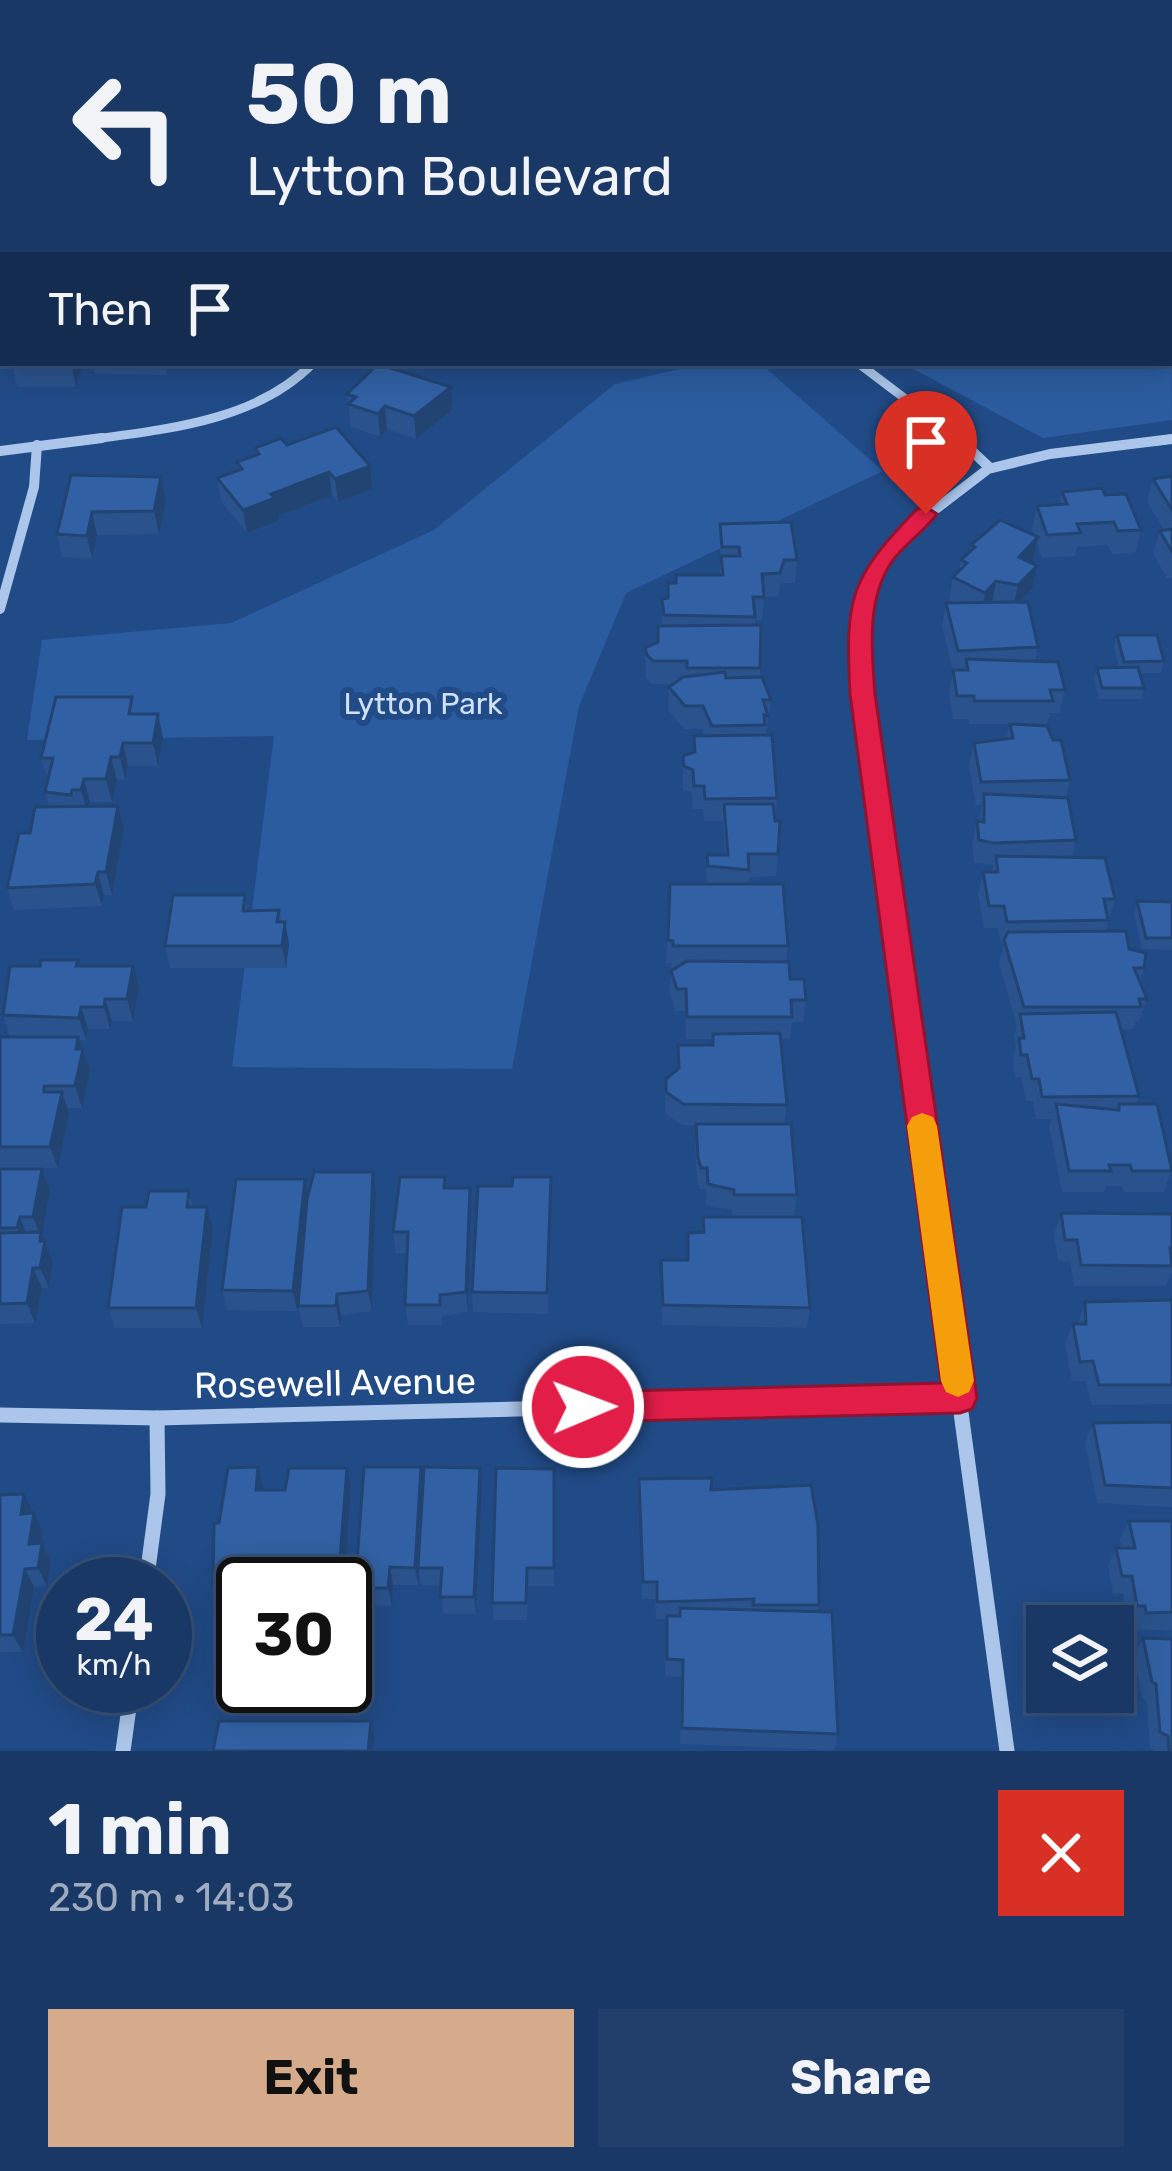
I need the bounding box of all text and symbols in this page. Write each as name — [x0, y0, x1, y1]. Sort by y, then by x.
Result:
text: 50 m — [246, 44, 452, 144]
icon: left — [48, 48, 204, 204]
text: Lytton Boulevard — [246, 145, 673, 209]
icon: arrive — [177, 276, 243, 342]
text: Then — [48, 283, 153, 336]
pin — [875, 391, 977, 514]
icon: arrive — [893, 409, 959, 475]
park label: Lytton Park — [343, 686, 503, 722]
position arrow — [520, 1344, 646, 1470]
street label: Rosewell Avenue — [194, 1359, 476, 1407]
speed limit sign: 30 — [216, 1557, 372, 1713]
text: 24 — [74, 1584, 154, 1655]
map controls — [1026, 1605, 1134, 1713]
button: layers — [1026, 1605, 1134, 1713]
text: km/h — [77, 1647, 151, 1683]
text: 1 min — [48, 1787, 232, 1872]
button: close — [998, 1790, 1124, 1916]
text: 230 m · 14:03 — [48, 1875, 294, 1921]
button: Exit — [48, 2009, 574, 2147]
button: Share — [598, 2009, 1124, 2147]

